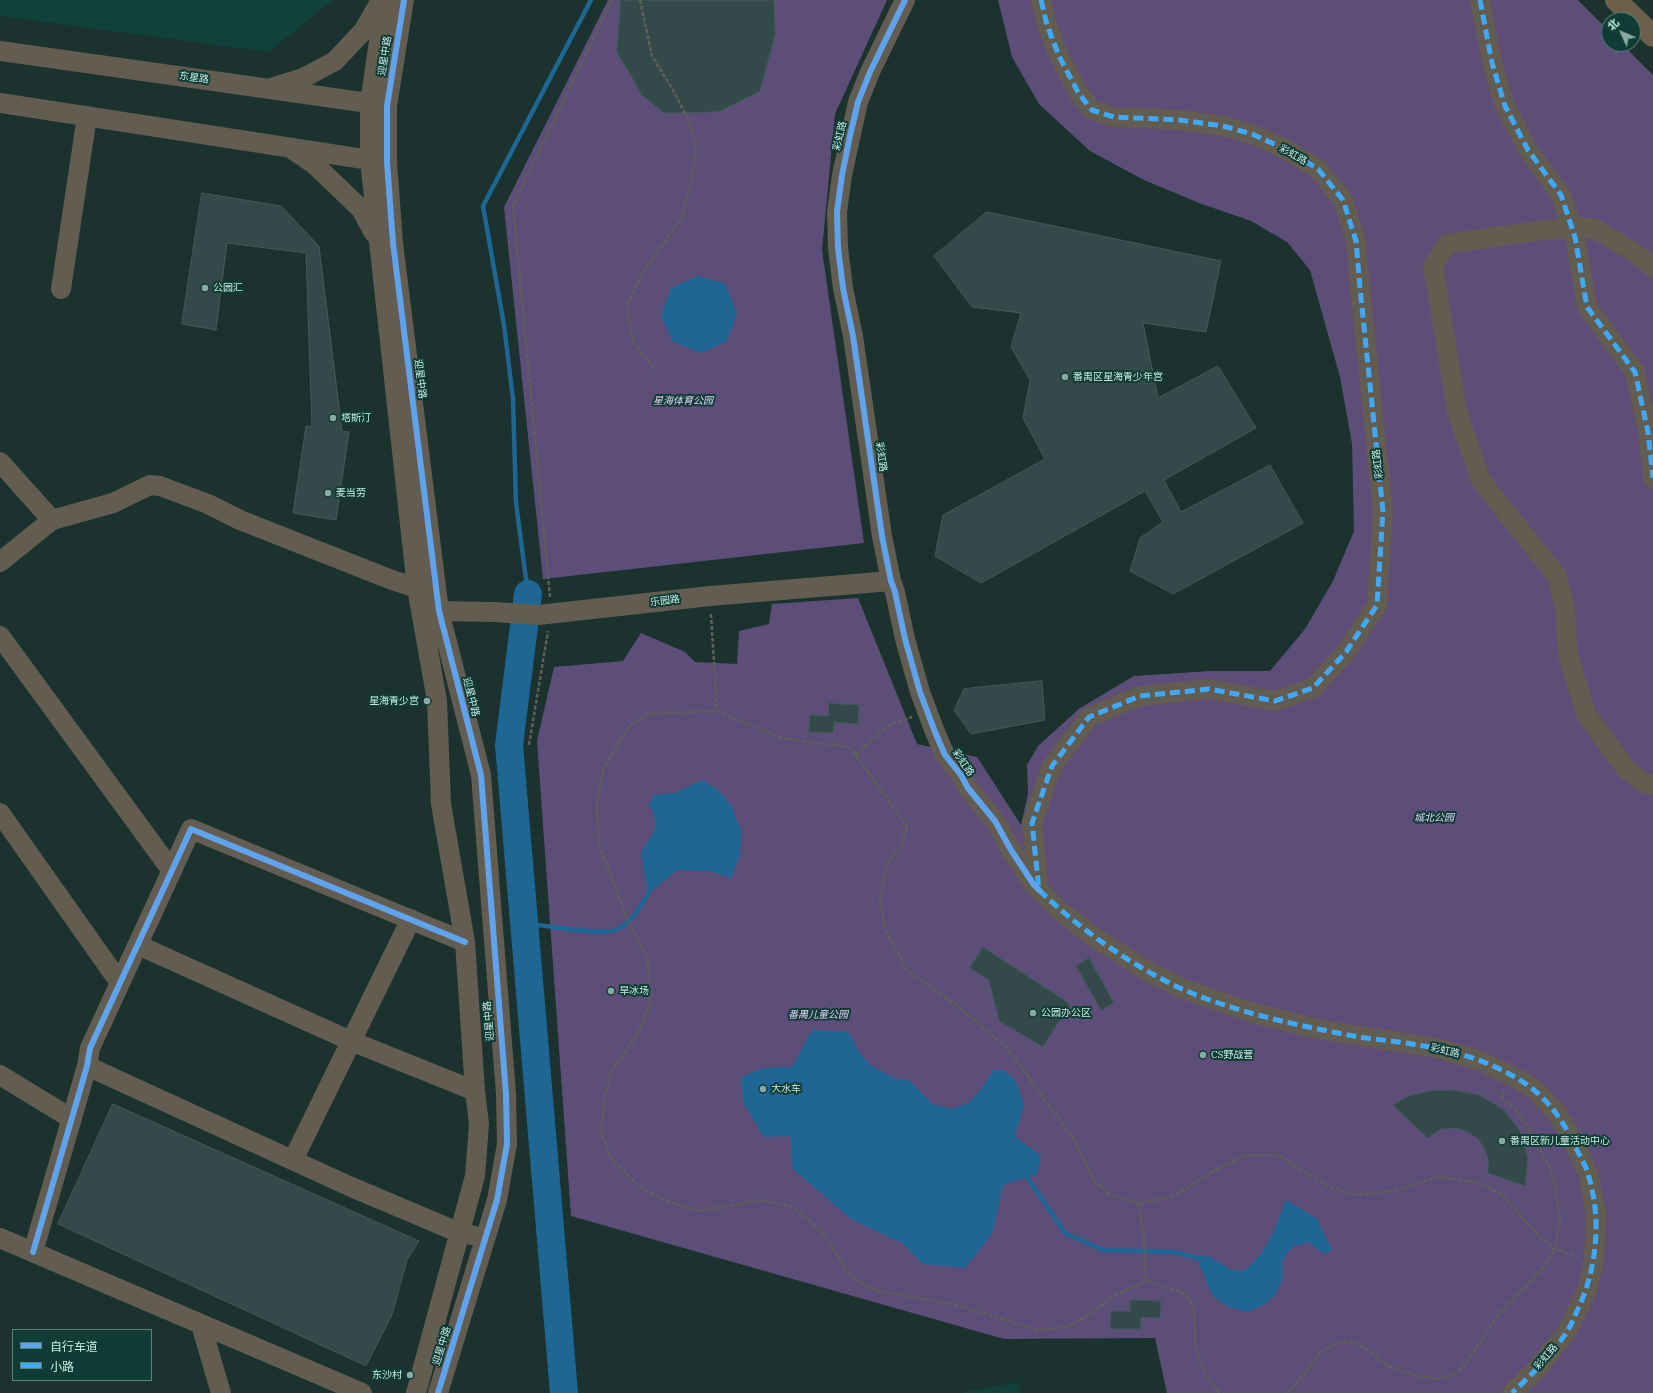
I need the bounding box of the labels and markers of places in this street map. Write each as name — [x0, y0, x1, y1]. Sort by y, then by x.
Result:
place label: 公园汇 — [213, 282, 243, 294]
marker: 公园汇 — [200, 283, 210, 293]
place label: 番禺区星海青少年宫 — [1073, 371, 1163, 383]
marker: 番禺区星海青少年宫 — [1060, 372, 1070, 382]
place label: 塔斯汀 — [341, 412, 371, 424]
marker: 塔斯汀 — [328, 413, 338, 423]
place label: 麦当劳 — [336, 487, 366, 499]
marker: 麦当劳 — [323, 488, 333, 498]
place label: 星海青少宫 — [369, 695, 419, 707]
marker: 星海青少宫 — [422, 696, 432, 706]
place label: 旱冰场 — [619, 985, 649, 997]
marker: 旱冰场 — [606, 986, 616, 996]
place label: 公园办公区 — [1041, 1007, 1091, 1019]
marker: 公园办公区 — [1028, 1008, 1038, 1018]
place label: CS野战营 — [1211, 1049, 1253, 1061]
marker: CS野战营 — [1198, 1050, 1208, 1060]
place label: 大水车 — [771, 1083, 801, 1095]
marker: 大水车 — [758, 1084, 768, 1094]
place label: 番禺区新儿童活动中心 — [1510, 1135, 1610, 1147]
marker: 番禺区新儿童活动中心 — [1497, 1136, 1507, 1146]
place label: 东沙村 — [372, 1369, 402, 1381]
marker: 东沙村 — [405, 1370, 415, 1380]

